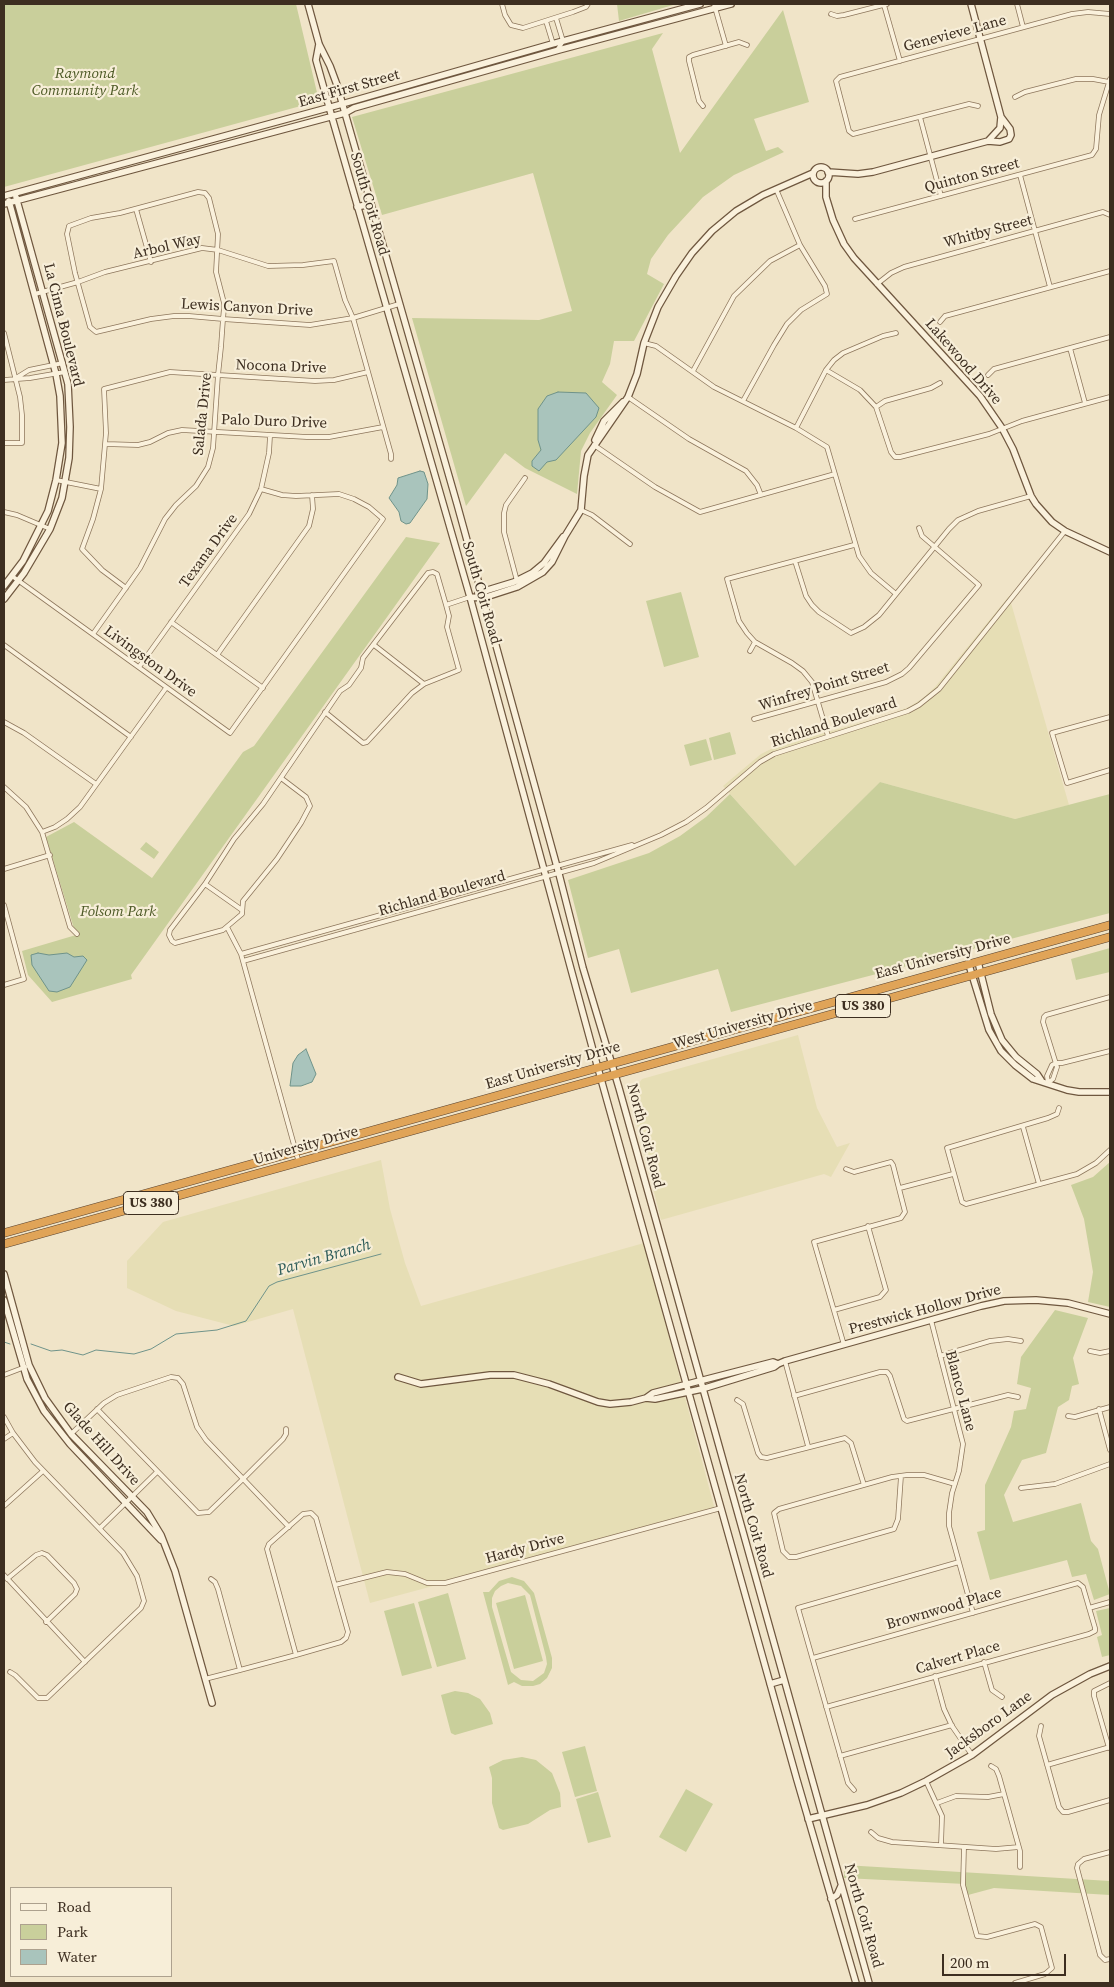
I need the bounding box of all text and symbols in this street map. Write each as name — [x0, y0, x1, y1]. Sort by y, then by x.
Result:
street label: Genevieve Lane — [902, 12, 1008, 56]
park label: Raymond Community Park — [32, 65, 138, 100]
street label: East First Street — [296, 66, 402, 112]
street label: South Coit Road — [346, 150, 392, 258]
street label: Quinton Street — [923, 155, 1021, 197]
street label: Whitby Street — [942, 211, 1034, 253]
street label: Arbol Way — [131, 230, 203, 264]
street label: La Cima Boulevard — [39, 261, 87, 389]
street label: Lewis Canyon Drive — [180, 296, 314, 320]
street label: Lakewood Drive — [921, 315, 1005, 409]
street label: Nocona Drive — [235, 356, 327, 378]
street label: Salada Drive — [190, 372, 216, 456]
street label: Palo Duro Drive — [221, 411, 327, 433]
street label: Texana Drive — [176, 510, 242, 592]
street label: South Coit Road — [458, 539, 504, 647]
street label: Livingston Drive — [100, 622, 200, 702]
street label: Winfrey Point Street — [757, 659, 891, 715]
street label: Richland Boulevard — [769, 694, 899, 752]
street label: Richland Boulevard — [376, 867, 508, 921]
park label: Folsom Park — [80, 903, 156, 921]
street label: East University Drive — [873, 930, 1013, 984]
road number: US 380 — [836, 994, 890, 1018]
street label: West University Drive — [671, 997, 815, 1053]
street label: East University Drive — [483, 1038, 623, 1094]
street label: North Coit Road — [622, 1082, 668, 1190]
street label: University Drive — [252, 1122, 360, 1170]
road number: US 380 — [124, 1192, 178, 1214]
water label: Parvin Branch — [275, 1236, 373, 1280]
street label: Prestwick Hollow Drive — [847, 1281, 1003, 1339]
street label: Blanco Lane — [941, 1349, 979, 1433]
street label: Glade Hill Drive — [59, 1398, 143, 1490]
street label: North Coit Road — [730, 1472, 776, 1580]
street label: Hardy Drive — [484, 1530, 566, 1568]
street label: Brownwood Place — [884, 1584, 1004, 1634]
street label: Calvert Place — [914, 1637, 1002, 1679]
street label: Jacksboro Lane — [942, 1688, 1036, 1762]
street label: North Coit Road — [840, 1862, 886, 1970]
legend — [10, 1887, 172, 1977]
text: Road — [57, 1896, 91, 1917]
text: Park — [57, 1921, 88, 1942]
scale bar — [944, 1944, 1068, 1976]
text: Water — [57, 1946, 97, 1967]
text: 200 m — [950, 1952, 990, 1973]

